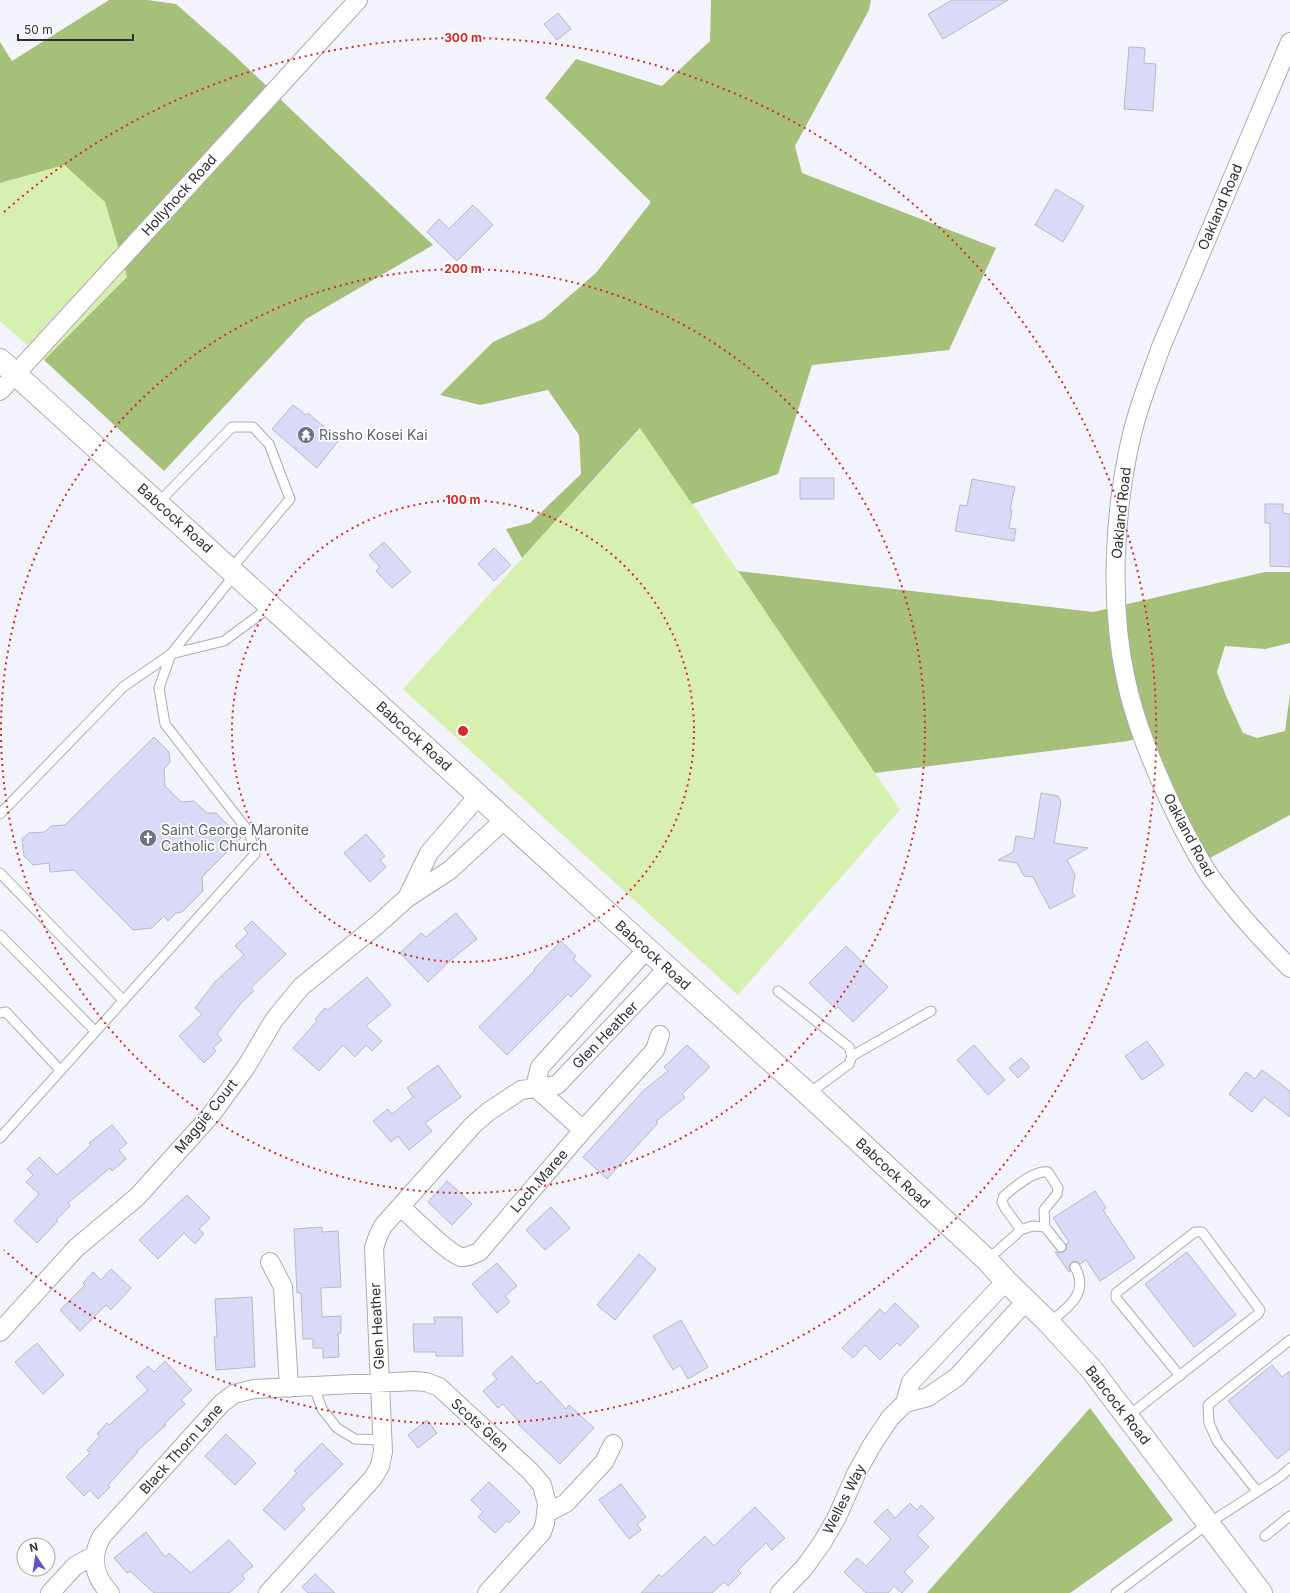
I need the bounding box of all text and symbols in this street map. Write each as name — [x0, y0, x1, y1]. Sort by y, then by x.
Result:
scale bar — [18, 16, 133, 42]
text: 50 m — [24, 22, 53, 37]
text: 300 m — [444, 30, 482, 45]
street label: Hollyhock Road — [138, 150, 220, 239]
street label: Oakland Road — [1194, 161, 1245, 252]
text: 200 m — [444, 261, 482, 276]
temple icon: Rissho Kosei Kai — [296, 425, 316, 445]
place label: Rissho Kosei Kai — [319, 426, 428, 443]
street label: Oakland Road — [1107, 466, 1134, 560]
street label: Babcock Road — [134, 479, 216, 556]
text: 100 m — [445, 492, 481, 507]
street label: Babcock Road — [373, 697, 455, 774]
centre of rings — [456, 724, 470, 738]
street label: Oakland Road — [1160, 790, 1219, 879]
place label: Saint George Maronite Catholic Church — [161, 821, 309, 854]
church icon: Saint George Maronite Catholic Church — [138, 828, 158, 848]
street label: Babcock Road — [612, 916, 694, 993]
street label: Glen Heather — [568, 997, 641, 1072]
street label: Maggie Court — [171, 1075, 241, 1156]
street label: Babcock Road — [853, 1134, 934, 1211]
street label: Loch Maree — [506, 1146, 571, 1216]
street label: Glen Heather — [366, 1282, 387, 1370]
street label: Babcock Road — [1082, 1362, 1154, 1448]
street label: Scots Glen — [448, 1394, 513, 1455]
street label: Black Thorn Lane — [136, 1400, 226, 1497]
street label: Welles Way — [819, 1461, 868, 1537]
north arrow — [16, 1537, 56, 1577]
text: N — [28, 1539, 39, 1555]

